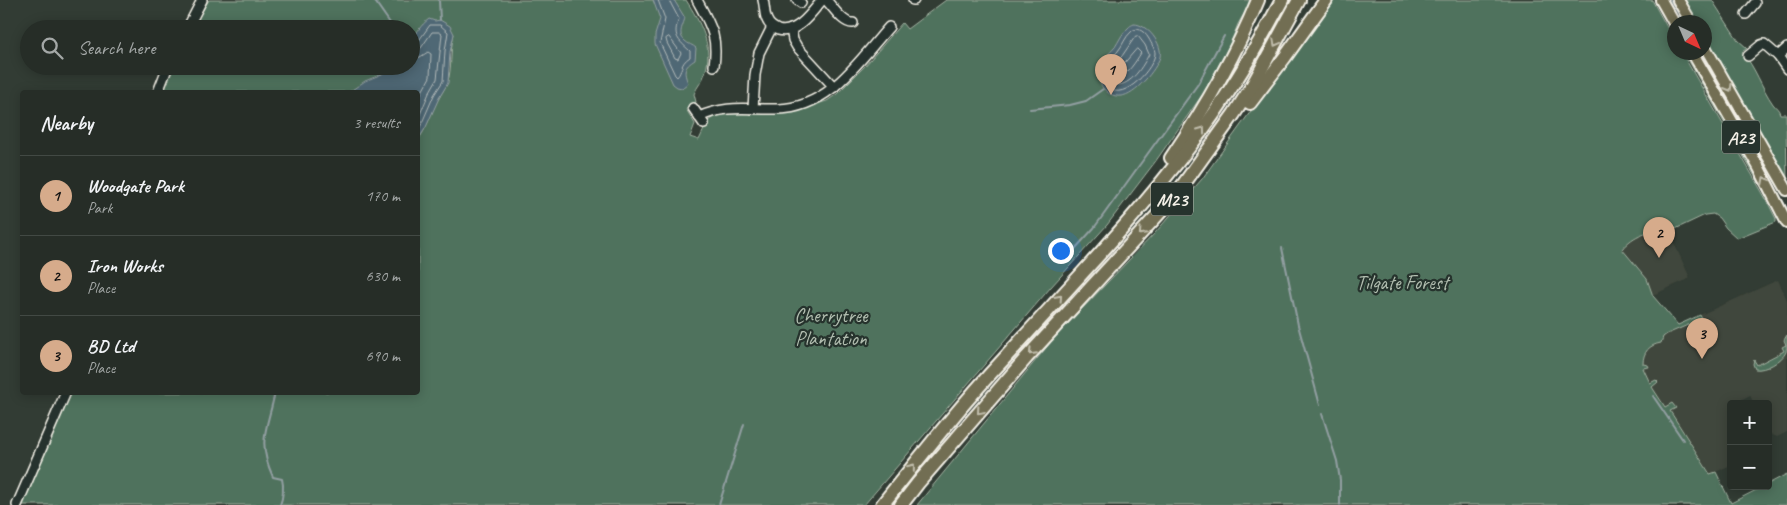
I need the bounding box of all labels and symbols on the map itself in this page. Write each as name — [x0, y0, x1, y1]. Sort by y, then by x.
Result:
north arrow — [1667, 15, 1712, 60]
one-way arrow — [1272, 38, 1282, 47]
pin: 1 — [1095, 54, 1127, 95]
one-way arrow — [1723, 82, 1733, 91]
road number: A23 — [1722, 120, 1760, 154]
one-way arrow — [1196, 126, 1205, 136]
one-way arrow — [1761, 176, 1771, 185]
road number: M23 — [1151, 182, 1193, 215]
pin: 2 — [1643, 217, 1675, 258]
one-way arrow — [1139, 227, 1148, 236]
your location — [1048, 238, 1074, 264]
park label: Tilgate Forest — [1356, 270, 1451, 295]
one-way arrow — [1053, 294, 1062, 303]
park label: Cherrytree Plantation — [794, 303, 869, 351]
pin: 3 — [1686, 318, 1718, 359]
one-way arrow — [1029, 346, 1038, 355]
one-way arrow — [977, 405, 986, 414]
one-way arrow — [907, 464, 915, 473]

